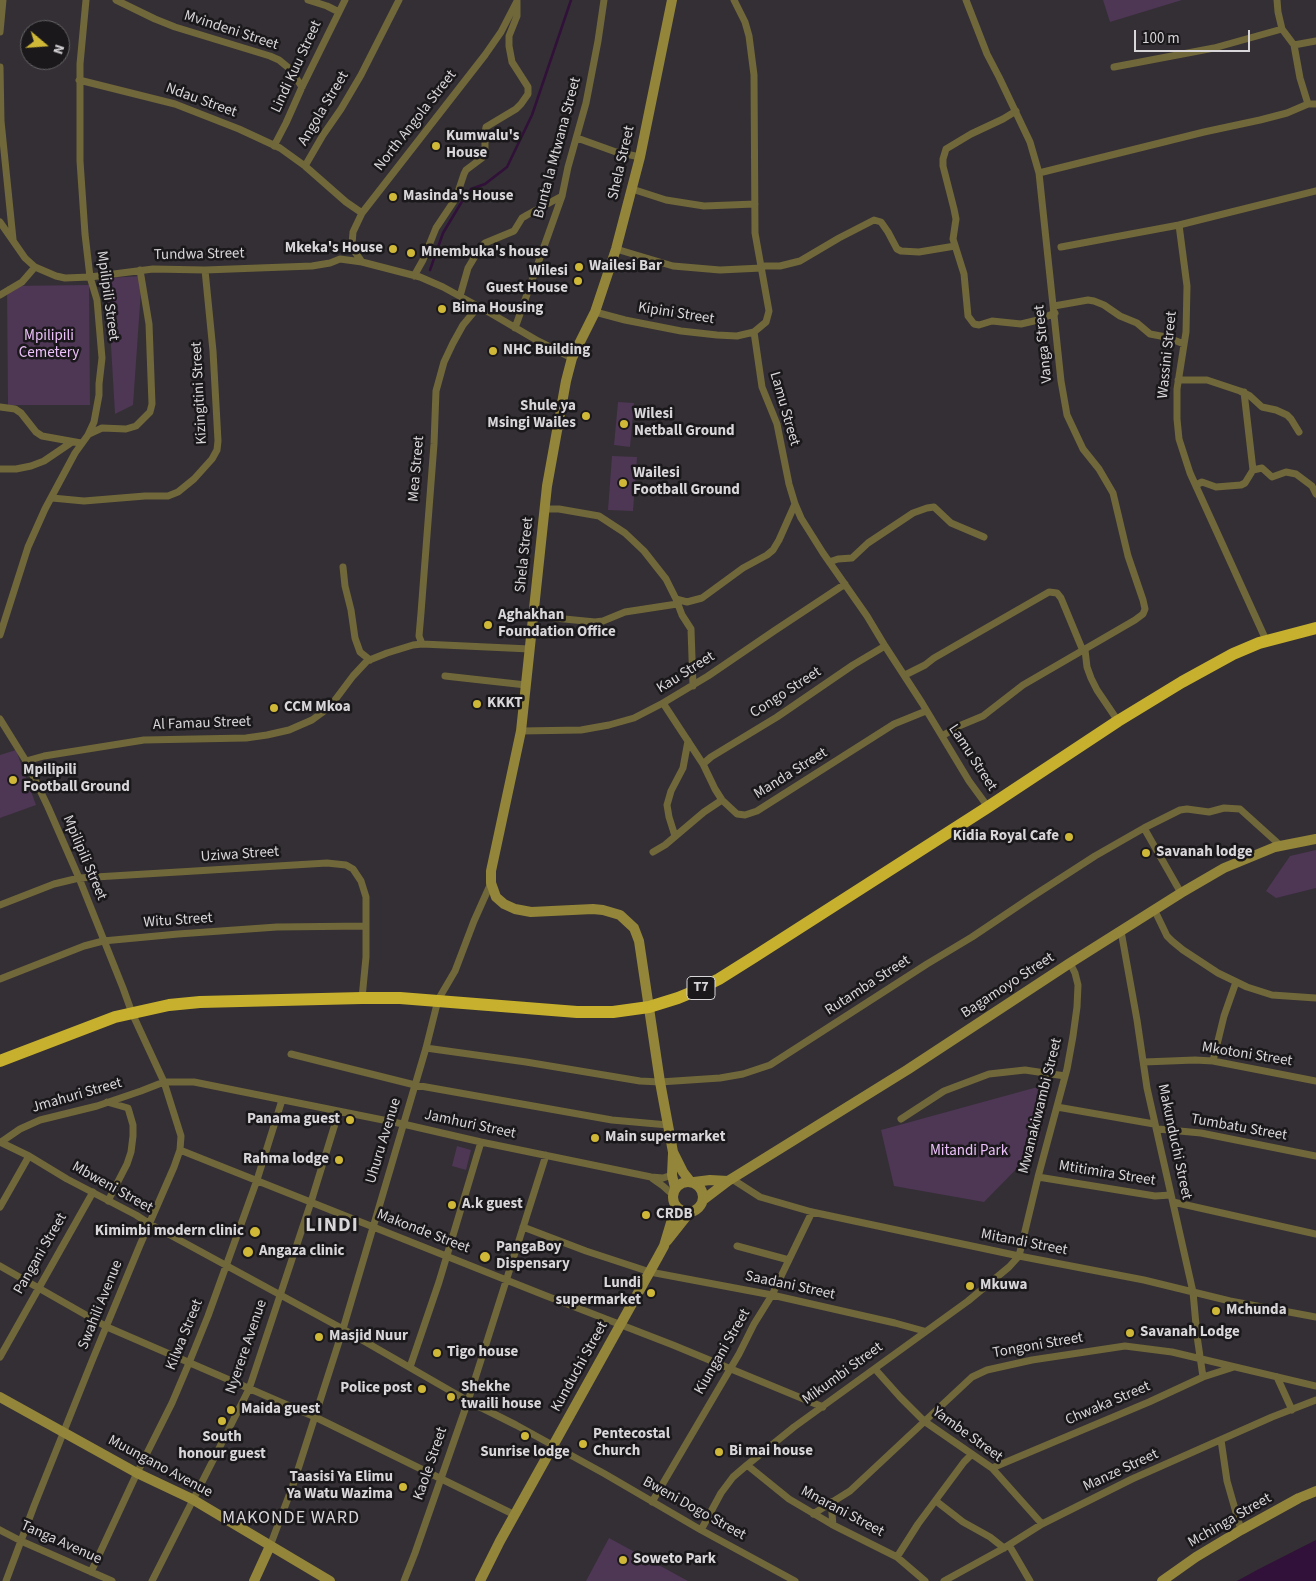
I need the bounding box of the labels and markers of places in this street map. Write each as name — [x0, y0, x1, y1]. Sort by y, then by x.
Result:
place label: Kumwalu's House — [446, 128, 519, 163]
marker: Kumwalu's House — [430, 140, 442, 152]
place label: Masinda's House — [403, 188, 513, 206]
marker: Masinda's House — [387, 191, 399, 203]
place label: Mkeka's House — [285, 240, 383, 258]
marker: Mkeka's House — [387, 243, 399, 255]
place label: Mnembuka's house — [421, 244, 548, 262]
marker: Mnembuka's house — [405, 247, 417, 259]
place label: Wailesi Bar — [589, 258, 662, 276]
marker: Wailesi Bar — [573, 261, 585, 273]
place label: Wilesi Guest House — [486, 263, 568, 298]
marker: Wilesi Guest House — [572, 275, 584, 287]
place label: Bima Housing — [452, 300, 543, 318]
marker: Bima Housing — [436, 303, 448, 315]
place label: NHC Building — [503, 342, 590, 360]
marker: NHC Building — [487, 345, 499, 357]
place label: Shule ya Msingi Wailes — [487, 398, 576, 433]
place label: Wilesi Netball Ground — [634, 406, 735, 441]
marker: Shule ya Msingi Wailes — [580, 410, 592, 422]
marker: Wilesi Netball Ground — [618, 418, 630, 430]
place label: Wailesi Football Ground — [633, 465, 740, 500]
marker: Wailesi Football Ground — [617, 477, 629, 489]
place label: Aghakhan Foundation Office — [498, 607, 616, 642]
marker: Aghakhan Foundation Office — [482, 619, 494, 631]
place label: KKKT — [487, 695, 523, 713]
marker: KKKT — [471, 698, 483, 710]
place label: CCM Mkoa — [284, 699, 351, 717]
marker: CCM Mkoa — [268, 702, 280, 714]
place label: Mpilipili Football Ground — [23, 762, 130, 797]
marker: Mpilipili Football Ground — [7, 774, 19, 786]
place label: Kidia Royal Cafe — [953, 828, 1059, 846]
marker: Kidia Royal Cafe — [1063, 831, 1075, 843]
place label: Savanah lodge — [1156, 844, 1252, 862]
marker: Savanah lodge — [1140, 847, 1152, 859]
place label: Panama guest — [247, 1111, 340, 1129]
marker: Panama guest — [344, 1114, 356, 1126]
place label: Main supermarket — [605, 1129, 725, 1147]
marker: Main supermarket — [589, 1132, 601, 1144]
place label: Rahma lodge — [243, 1151, 329, 1169]
marker: Rahma lodge — [333, 1154, 345, 1166]
place label: A.k guest — [462, 1196, 523, 1214]
marker: A.k guest — [446, 1199, 458, 1211]
place label: CRDB — [656, 1206, 693, 1224]
marker: CRDB — [640, 1209, 652, 1221]
place label: Kimimbi modern clinic — [95, 1223, 244, 1241]
marker: Kimimbi modern clinic — [248, 1225, 262, 1239]
place label: PangaBoy Dispensary — [496, 1239, 570, 1274]
place label: Angaza clinic — [259, 1243, 345, 1261]
marker: Angaza clinic — [241, 1245, 255, 1259]
marker: PangaBoy Dispensary — [478, 1250, 492, 1264]
place label: Lundi supermarket — [556, 1275, 641, 1310]
place label: Mkuwa — [980, 1277, 1027, 1295]
marker: Mkuwa — [964, 1280, 976, 1292]
marker: Lundi supermarket — [645, 1287, 657, 1299]
place label: Mchunda — [1226, 1302, 1287, 1320]
marker: Mchunda — [1210, 1305, 1222, 1317]
place label: Savanah Lodge — [1140, 1324, 1240, 1342]
marker: Savanah Lodge — [1124, 1327, 1136, 1339]
place label: Masjid Nuur — [329, 1328, 408, 1346]
marker: Masjid Nuur — [313, 1331, 325, 1343]
place label: Tigo house — [447, 1344, 518, 1362]
marker: Tigo house — [431, 1347, 443, 1359]
place label: Shekhe twaili house — [461, 1379, 542, 1414]
place label: Police post — [340, 1380, 412, 1398]
marker: Police post — [416, 1383, 428, 1395]
marker: Shekhe twaili house — [445, 1391, 457, 1403]
place label: Maida guest — [241, 1401, 320, 1419]
marker: Maida guest — [225, 1404, 237, 1416]
marker: South honour guest — [216, 1415, 228, 1427]
place label: Pentecostal Church — [593, 1426, 670, 1461]
place label: South honour guest — [178, 1429, 266, 1464]
marker: Sunrise lodge — [519, 1430, 531, 1442]
marker: Pentecostal Church — [577, 1438, 589, 1450]
place label: Bi mai house — [729, 1443, 813, 1461]
place label: Sunrise lodge — [480, 1444, 570, 1462]
marker: Bi mai house — [713, 1446, 725, 1458]
place label: Taasisi Ya Elimu Ya Watu Wazima — [287, 1469, 393, 1504]
marker: Taasisi Ya Elimu Ya Watu Wazima — [397, 1481, 409, 1493]
place label: Soweto Park — [633, 1551, 716, 1569]
marker: Soweto Park — [617, 1554, 629, 1566]

